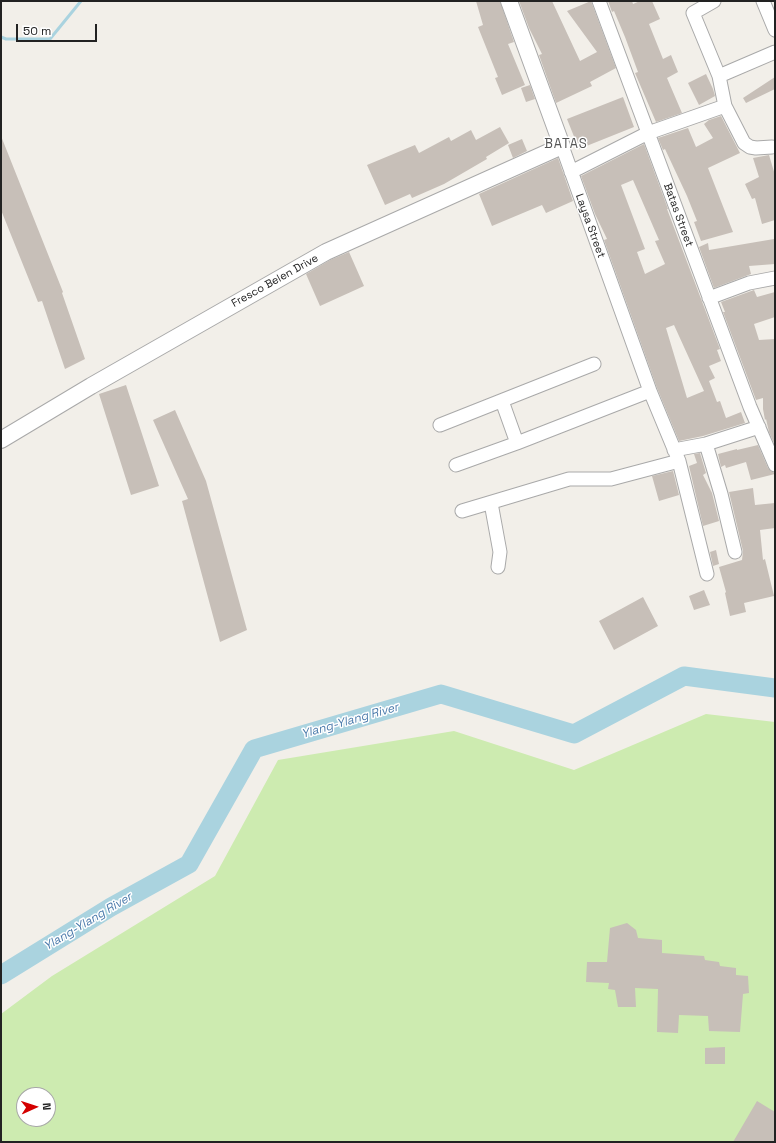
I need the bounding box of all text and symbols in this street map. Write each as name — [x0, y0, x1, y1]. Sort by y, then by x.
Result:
scale bar — [18, 16, 99, 42]
text: 50 m — [23, 23, 51, 39]
district label: BATAS — [544, 136, 588, 152]
street label: Batas Street — [660, 181, 696, 249]
street label: Laysa Street — [572, 192, 608, 260]
street label: Fresco Belen Drive — [229, 252, 321, 310]
water label: Ylang-Ylang River — [300, 700, 400, 742]
water label: Ylang-Ylang River — [41, 890, 135, 954]
north arrow — [16, 1087, 56, 1127]
text: N — [40, 1102, 54, 1110]

